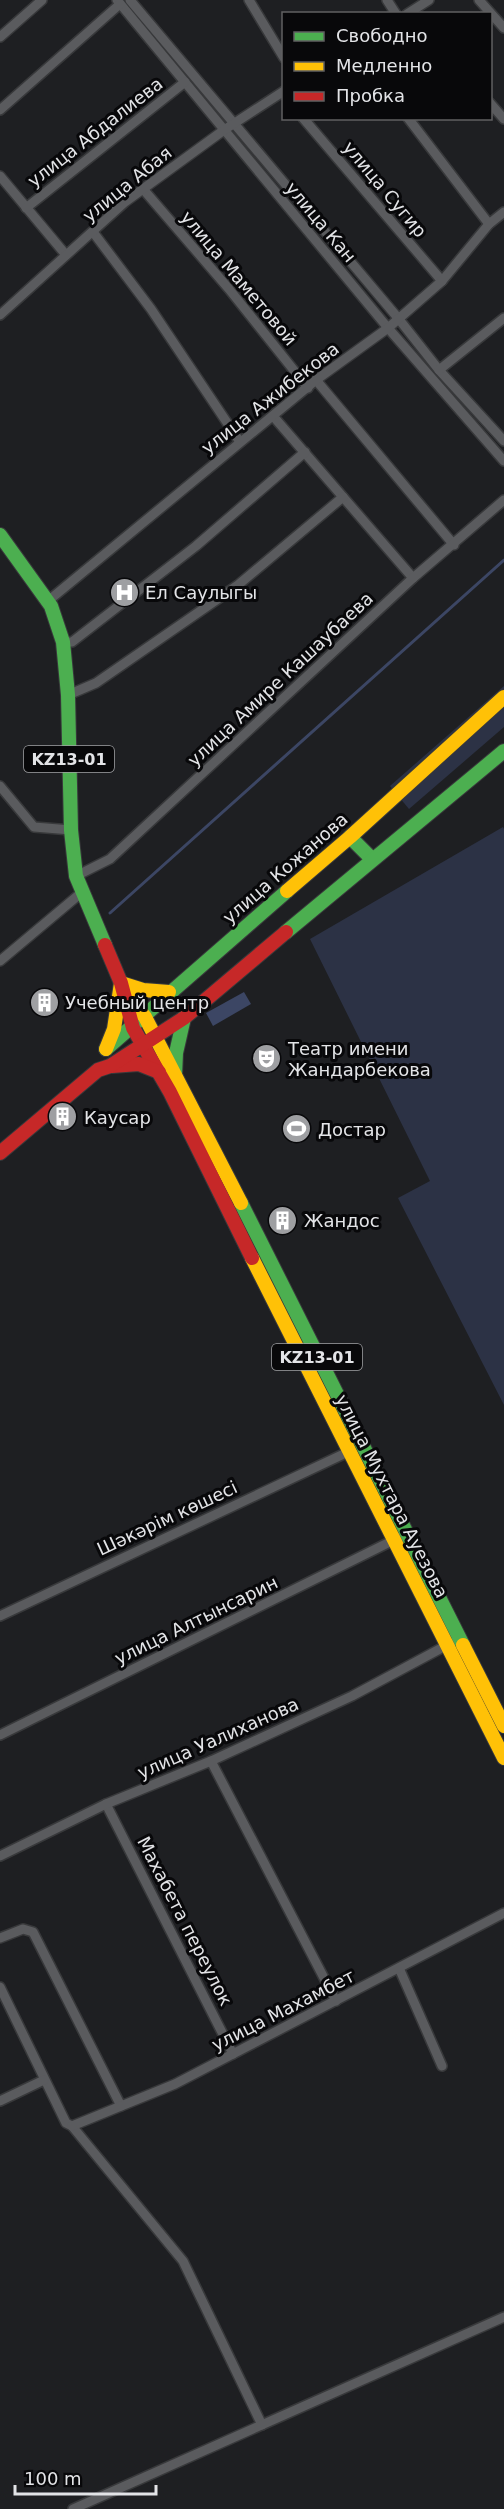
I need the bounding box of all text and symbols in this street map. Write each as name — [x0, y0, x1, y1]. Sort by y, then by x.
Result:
legend — [282, 12, 492, 120]
text: Свободно — [336, 25, 428, 46]
text: Медленно — [336, 55, 432, 76]
street label: улица Абдалиева — [23, 73, 167, 191]
text: Пробка — [336, 85, 405, 106]
street label: улица Сугир — [339, 137, 431, 241]
street label: улица Абая — [78, 142, 176, 226]
street label: улица Кан — [281, 178, 361, 266]
street label: улица Маметовой — [177, 207, 301, 349]
street label: улица Ажибекова — [197, 338, 343, 458]
hospital icon: Ел Саулыгы — [108, 576, 140, 608]
place label: Ел Саулыгы — [145, 582, 257, 603]
street label: улица Амире Кашаубаева — [183, 588, 377, 770]
road number: KZ13-01 — [24, 746, 114, 772]
street label: улица Кожанова — [218, 808, 352, 928]
building icon: Учебный центр — [28, 986, 60, 1018]
place label: Учебный центр — [65, 992, 209, 1013]
place label: Театр имени Жандарбекова — [287, 1038, 431, 1080]
theatre icon: Театр имени Жандарбекова — [251, 1042, 283, 1074]
building icon: Каусар — [47, 1101, 79, 1133]
place label: Каусар — [84, 1107, 151, 1128]
sports icon: Достар — [281, 1113, 313, 1145]
place label: Достар — [318, 1119, 386, 1140]
building icon: Жандос — [267, 1204, 299, 1236]
place label: Жандос — [304, 1210, 380, 1231]
road number: KZ13-01 — [272, 1344, 362, 1370]
street label: улица Мухтара Ауезова — [331, 1391, 453, 1601]
street label: Шәкәрім көшесі — [94, 1476, 240, 1560]
street label: улица Алтынсарин — [111, 1571, 281, 1669]
street label: улица Уалиханова — [134, 1693, 302, 1783]
street label: Махабета переулок — [133, 1833, 237, 2009]
street label: улица Махамбет — [208, 1965, 358, 2055]
scale bar — [15, 2458, 156, 2496]
text: 100 m — [24, 2468, 82, 2489]

